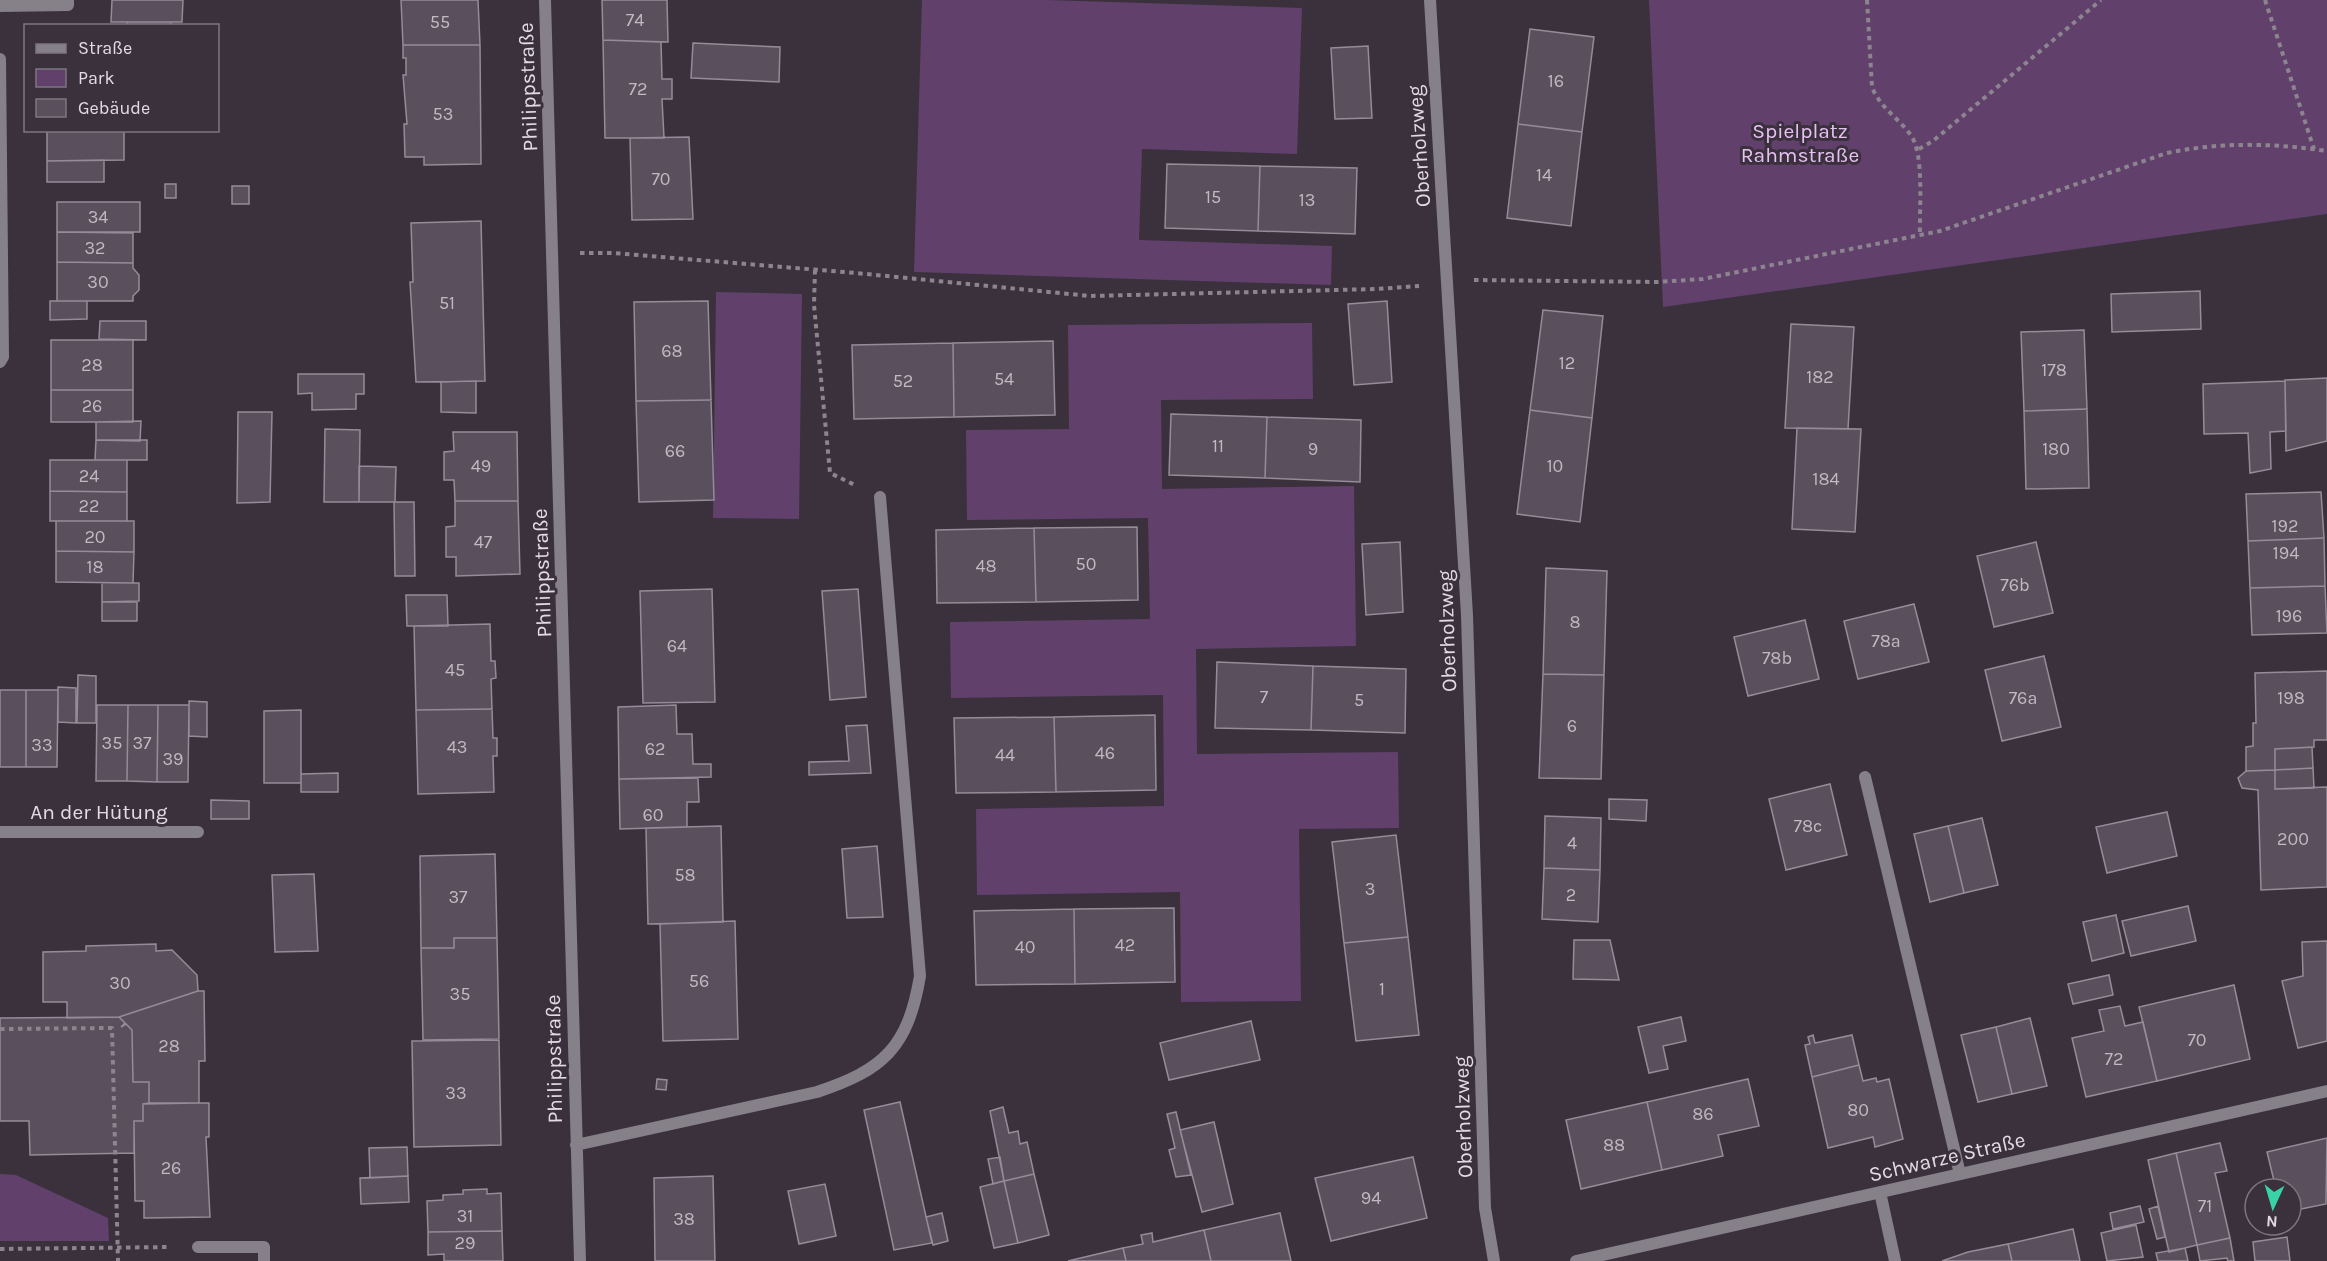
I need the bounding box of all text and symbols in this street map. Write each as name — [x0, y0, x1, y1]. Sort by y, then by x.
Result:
house number: 74 — [626, 9, 644, 31]
house number: 55 — [430, 11, 450, 33]
street label: Philippstraße — [514, 22, 542, 152]
legend — [24, 24, 219, 132]
text: Straße — [78, 37, 132, 59]
text: Park — [78, 67, 115, 89]
house number: 16 — [1548, 70, 1564, 92]
house number: 72 — [629, 78, 647, 100]
street label: Oberholzweg — [1403, 84, 1435, 208]
text: Gebäude — [78, 97, 150, 119]
house number: 53 — [433, 103, 453, 125]
park label: Spielplatz Rahmstraße — [1741, 119, 1859, 167]
house number: 14 — [1536, 164, 1552, 186]
house number: 70 — [651, 168, 671, 190]
house number: 15 — [1205, 186, 1221, 208]
house number: 13 — [1299, 189, 1315, 211]
house number: 34 — [88, 206, 108, 228]
house number: 32 — [84, 237, 106, 259]
house number: 30 — [87, 271, 109, 293]
house number: 51 — [439, 292, 455, 314]
house number: 68 — [661, 340, 683, 362]
house number: 12 — [1559, 352, 1575, 374]
house number: 28 — [81, 354, 103, 376]
house number: 178 — [2041, 359, 2067, 381]
house number: 182 — [1806, 366, 1834, 388]
house number: 54 — [994, 368, 1014, 390]
house number: 52 — [893, 370, 913, 392]
house number: 26 — [82, 395, 102, 417]
house number: 11 — [1212, 435, 1224, 457]
house number: 9 — [1308, 438, 1318, 460]
house number: 180 — [2042, 438, 2070, 460]
house number: 66 — [665, 440, 685, 462]
house number: 49 — [471, 455, 491, 477]
house number: 10 — [1547, 455, 1563, 477]
house number: 24 — [79, 465, 99, 487]
house number: 184 — [1812, 468, 1840, 490]
house number: 22 — [79, 495, 99, 517]
street label: Philippstraße — [528, 508, 556, 638]
house number: 192 — [2272, 515, 2298, 537]
house number: 20 — [84, 526, 106, 548]
house number: 47 — [474, 531, 493, 553]
house number: 194 — [2273, 542, 2299, 564]
house number: 50 — [1076, 553, 1096, 575]
house number: 48 — [975, 555, 997, 577]
house number: 18 — [86, 556, 104, 578]
street label: Oberholzweg — [1433, 569, 1461, 692]
house number: 76b — [2000, 574, 2030, 596]
house number: 196 — [2276, 605, 2302, 627]
house number: 8 — [1569, 611, 1581, 633]
house number: 78a — [1871, 630, 1901, 652]
house number: 64 — [667, 635, 687, 657]
house number: 78b — [1762, 647, 1792, 669]
house number: 45 — [445, 659, 465, 681]
house number: 7 — [1260, 686, 1269, 708]
house number: 76a — [2009, 687, 2037, 709]
house number: 198 — [2277, 687, 2305, 709]
house number: 5 — [1354, 689, 1364, 711]
house number: 6 — [1567, 715, 1577, 737]
house number: 35 — [102, 732, 122, 754]
house number: 37 — [132, 732, 152, 754]
house number: 33 — [31, 734, 53, 756]
house number: 43 — [447, 736, 467, 758]
house number: 62 — [645, 738, 665, 760]
house number: 46 — [1095, 742, 1115, 764]
house number: 44 — [995, 744, 1015, 766]
house number: 39 — [162, 748, 184, 770]
street label: An der Hütung — [30, 800, 168, 824]
house number: 60 — [643, 804, 664, 826]
house number: 78c — [1794, 815, 1822, 837]
house number: 200 — [2277, 828, 2309, 850]
house number: 4 — [1567, 832, 1577, 854]
house number: 58 — [674, 864, 696, 886]
house number: 3 — [1365, 878, 1375, 900]
house number: 2 — [1566, 884, 1576, 906]
house number: 37 — [448, 886, 468, 908]
house number: 42 — [1115, 934, 1135, 956]
house number: 40 — [1015, 936, 1035, 958]
house number: 56 — [689, 970, 709, 992]
house number: 30 — [109, 972, 131, 994]
house number: 1 — [1379, 978, 1385, 1000]
house number: 35 — [450, 983, 470, 1005]
street label: Philippstraße — [541, 994, 567, 1124]
house number: 70 — [2187, 1029, 2207, 1051]
house number: 28 — [158, 1035, 180, 1057]
house number: 72 — [2105, 1048, 2123, 1070]
street label: Oberholzweg — [1449, 1055, 1477, 1178]
house number: 33 — [445, 1082, 467, 1104]
house number: 80 — [1847, 1099, 1869, 1121]
house number: 86 — [1692, 1103, 1714, 1125]
street label: Schwarze Straße — [1866, 1127, 2028, 1187]
house number: 88 — [1603, 1134, 1625, 1156]
house number: 26 — [161, 1157, 181, 1179]
north arrow — [2243, 1177, 2303, 1237]
house number: 94 — [1361, 1187, 1381, 1209]
house number: 71 — [2198, 1195, 2212, 1217]
house number: 31 — [457, 1205, 473, 1227]
house number: 38 — [673, 1208, 695, 1230]
text: N — [2266, 1212, 2278, 1231]
house number: 29 — [455, 1232, 475, 1254]

